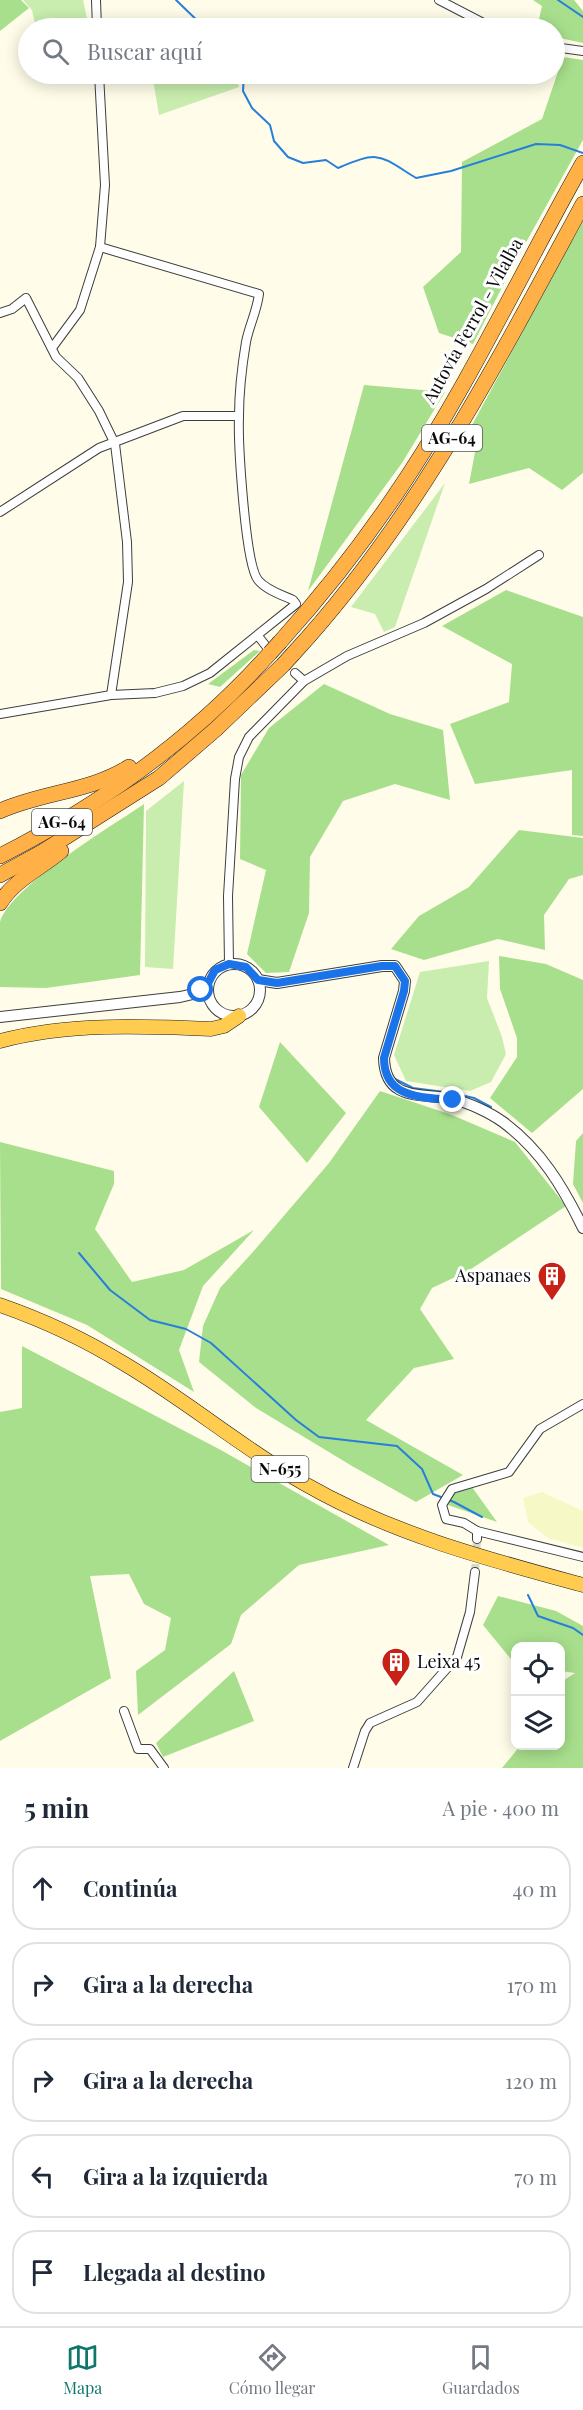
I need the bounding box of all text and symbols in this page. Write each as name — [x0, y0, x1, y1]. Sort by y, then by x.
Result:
search box — [18, 18, 565, 84]
icon: search — [39, 35, 72, 68]
text: Buscar aquí — [87, 36, 202, 66]
street label: Autovía Ferrol - Vilalba — [416, 233, 528, 408]
road number: AG-64 — [422, 425, 482, 451]
road number: AG-64 — [32, 809, 92, 835]
route start — [187, 976, 213, 1002]
route end — [439, 1086, 465, 1112]
building icon: Aspanaes — [536, 1260, 568, 1302]
place label: Aspanaes — [454, 1263, 531, 1287]
road number: N-655 — [252, 1456, 308, 1482]
map controls — [511, 1642, 565, 1750]
button: locate — [511, 1642, 565, 1696]
building icon: Leixa 45 — [380, 1646, 412, 1688]
place label: Leixa 45 — [417, 1649, 481, 1673]
button: layers — [511, 1696, 565, 1750]
text: 5 min — [24, 1790, 89, 1825]
text: A pie · 400 m — [442, 1794, 559, 1821]
icon: ahead — [26, 1872, 59, 1905]
text: Continúa — [83, 1873, 177, 1903]
text: 40 m — [512, 1875, 557, 1902]
icon: right — [26, 1968, 59, 2001]
text: Gira a la derecha — [83, 1969, 253, 1999]
text: 170 m — [507, 1971, 557, 1998]
icon: right — [26, 2064, 59, 2097]
text: Gira a la derecha — [83, 2065, 253, 2095]
text: 120 m — [505, 2067, 557, 2094]
icon: left — [26, 2160, 59, 2193]
text: Gira a la izquierda — [83, 2161, 268, 2191]
text: 70 m — [514, 2163, 557, 2190]
icon: arrive — [26, 2256, 59, 2289]
text: Llegada al destino — [83, 2257, 265, 2287]
tab: Mapa — [63, 2341, 102, 2398]
tab: Cómo llegar — [229, 2341, 316, 2398]
tab: Guardados — [442, 2341, 520, 2398]

